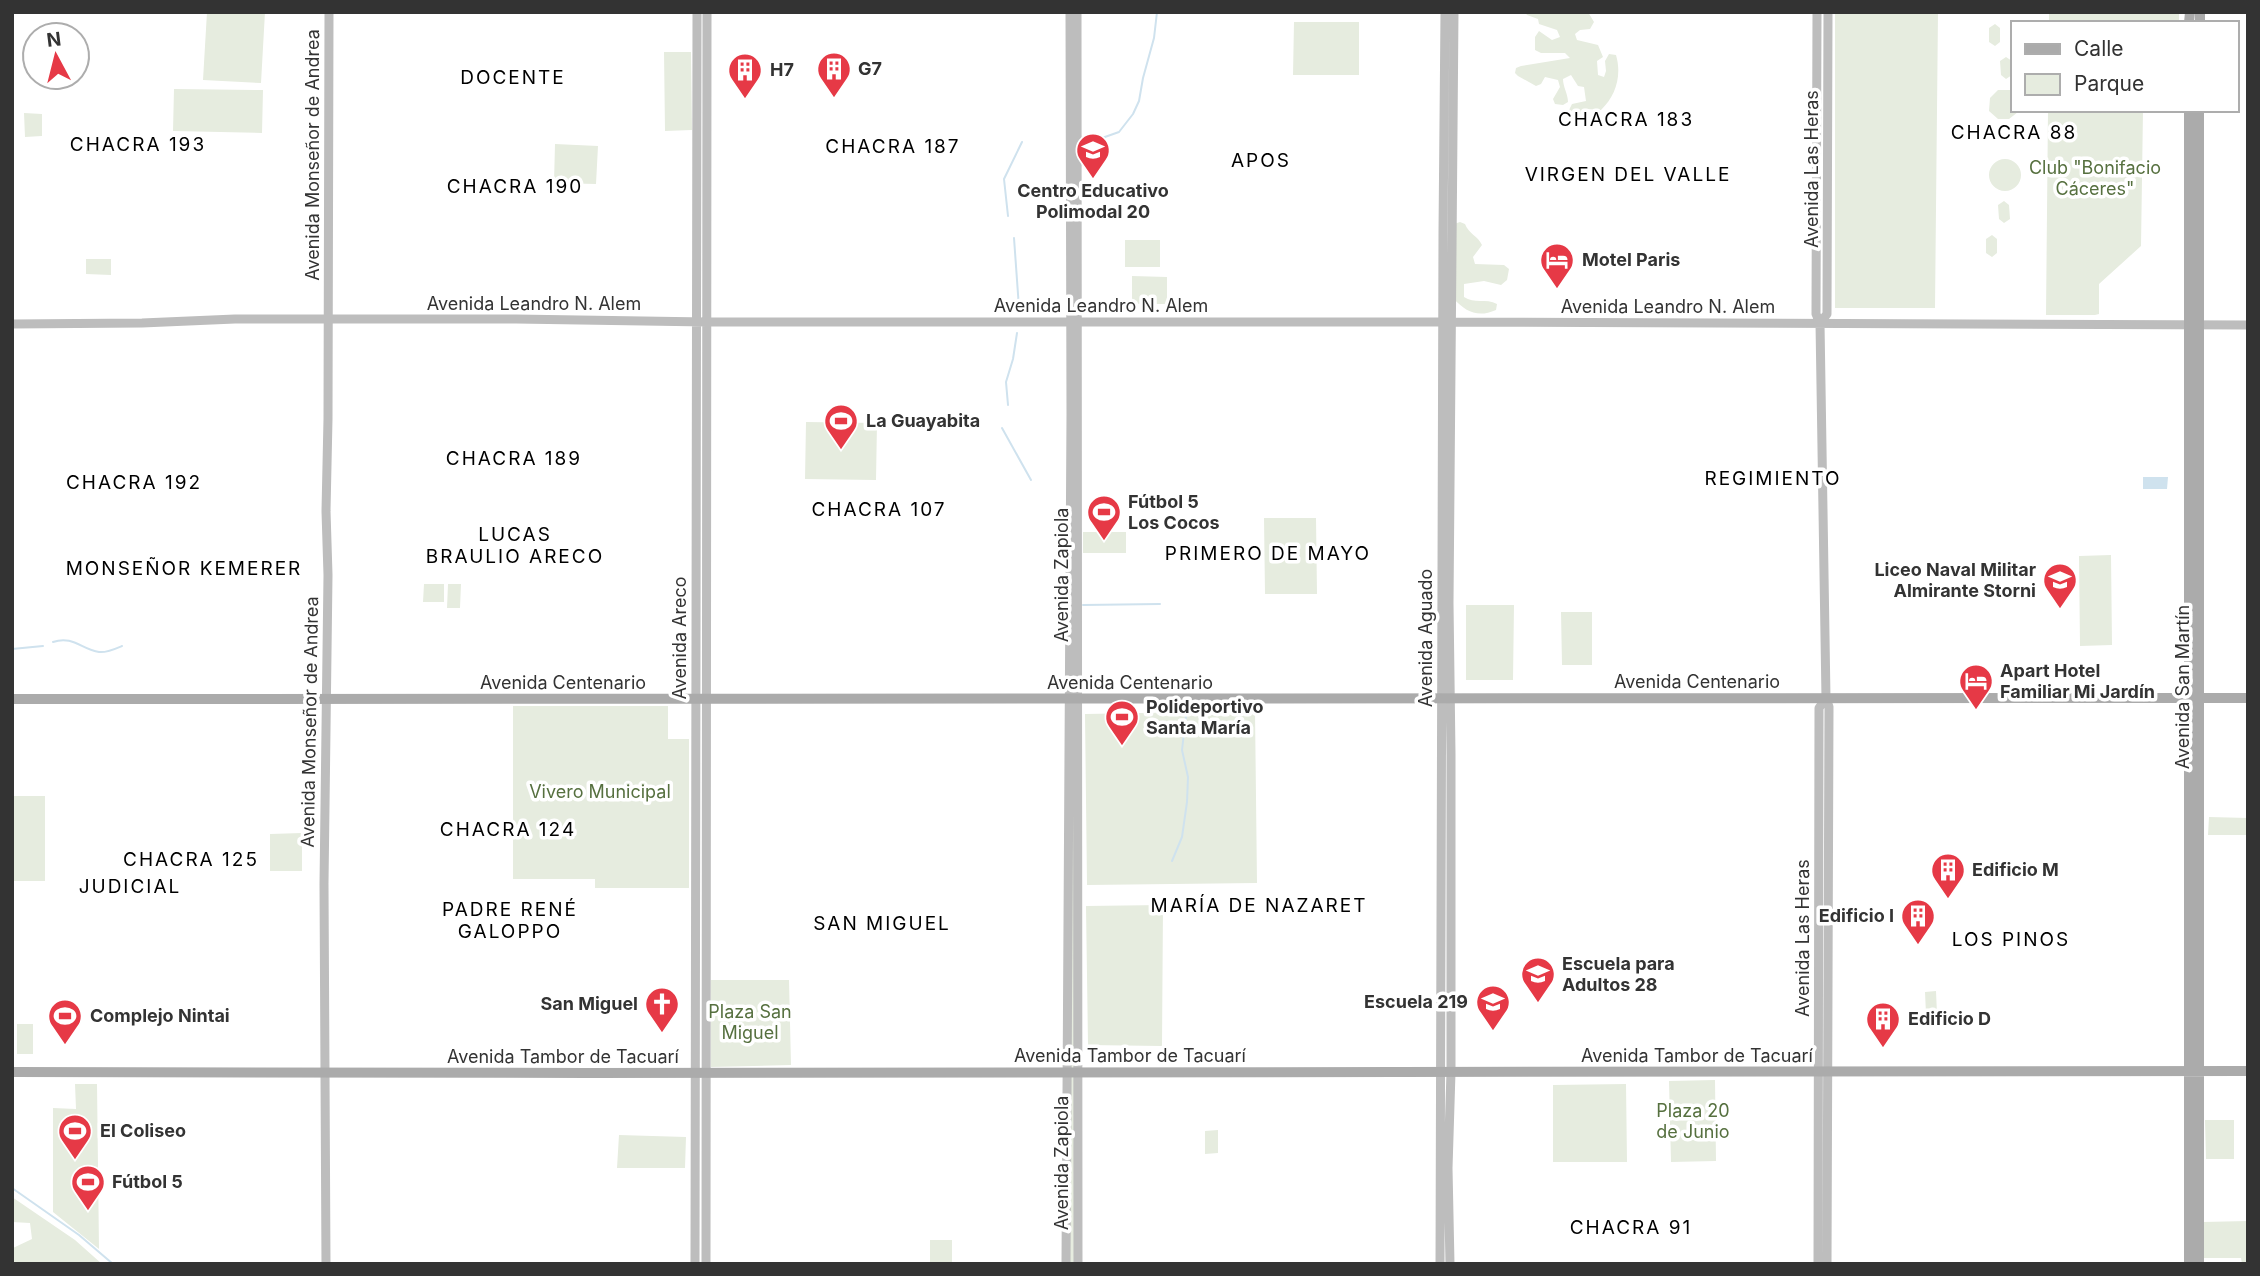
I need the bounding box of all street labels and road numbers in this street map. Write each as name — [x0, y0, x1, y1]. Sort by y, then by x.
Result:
street label: Avenida Monseñor de Andrea — [302, 29, 323, 281]
street label: Avenida Las Heras — [1801, 90, 1822, 248]
street label: Avenida Leandro N. Alem — [427, 293, 641, 314]
street label: Avenida Leandro N. Alem — [994, 295, 1208, 316]
street label: Avenida Leandro N. Alem — [1561, 296, 1775, 317]
street label: Avenida Zapiola — [1051, 508, 1072, 642]
street label: Avenida Aguado — [1415, 569, 1436, 707]
street label: Avenida Areco — [669, 576, 690, 700]
street label: Avenida Monseñor de Andrea — [297, 596, 322, 848]
street label: Avenida San Martín — [2172, 605, 2193, 769]
street label: Avenida Centenario — [1614, 671, 1780, 692]
street label: Avenida Centenario — [480, 672, 646, 693]
street label: Avenida Centenario — [1047, 672, 1213, 693]
street label: Avenida Las Heras — [1792, 859, 1813, 1017]
street label: Avenida Tambor de Tacuarí — [1014, 1045, 1247, 1066]
street label: Avenida Tambor de Tacuarí — [1581, 1045, 1814, 1066]
street label: Avenida Tambor de Tacuarí — [447, 1046, 680, 1067]
street label: Avenida Zapiola — [1051, 1096, 1072, 1230]

